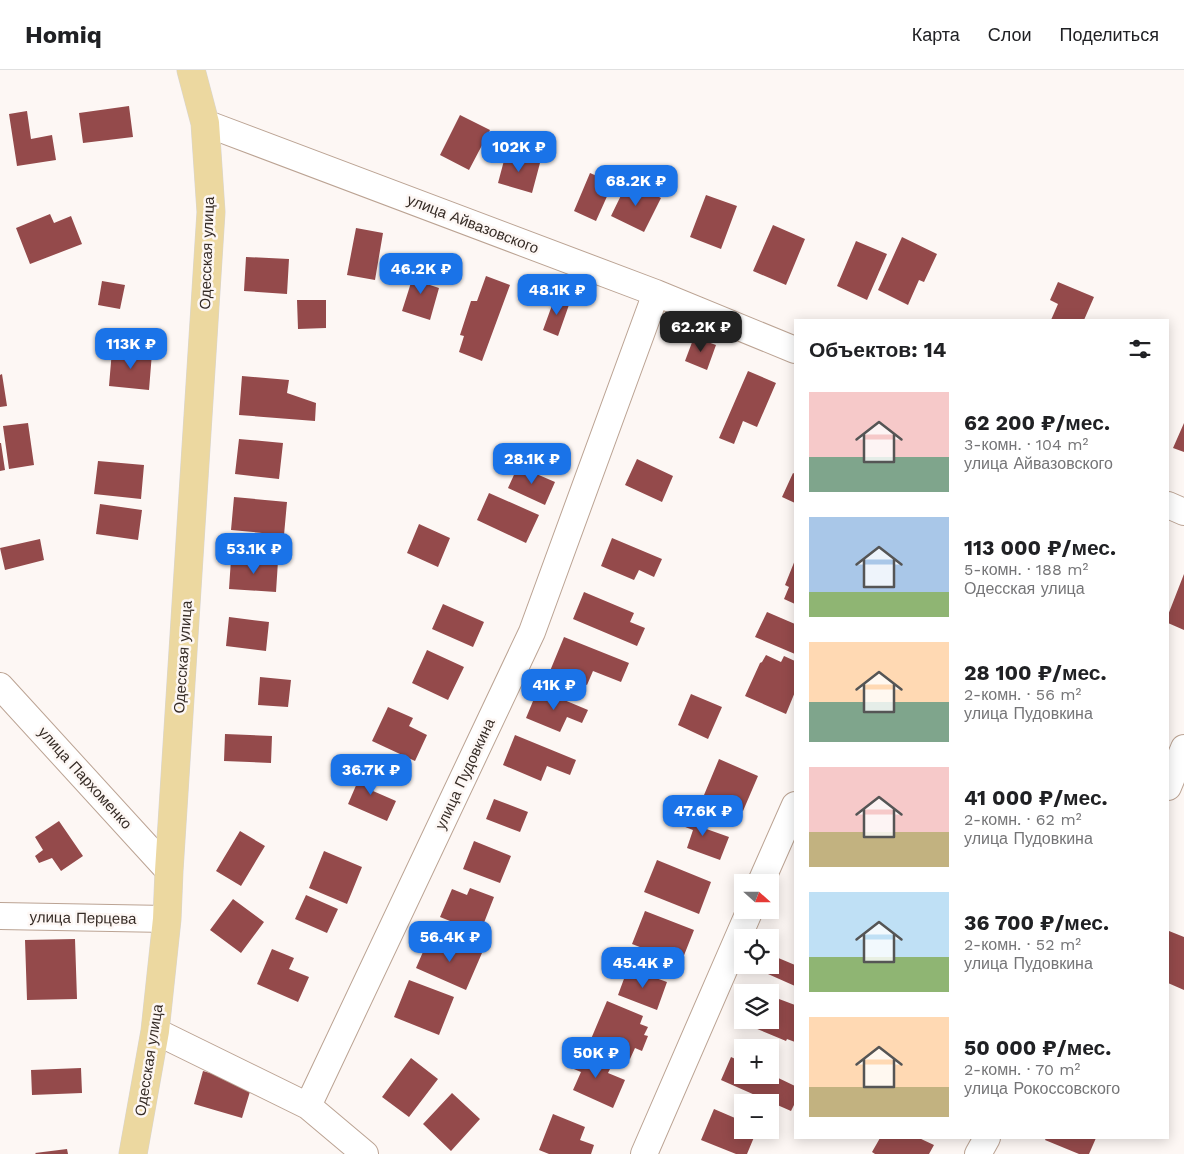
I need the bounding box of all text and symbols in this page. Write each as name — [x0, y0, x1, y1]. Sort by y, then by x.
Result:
text: Homiq — [25, 21, 102, 49]
text: Карта — [912, 24, 960, 45]
text: Слои — [988, 24, 1032, 45]
text: Поделиться — [1060, 24, 1159, 45]
pin: 102K ₽ — [478, 131, 560, 173]
text: 102K ₽ — [492, 137, 546, 156]
pin: 68.2K ₽ — [590, 164, 682, 207]
text: 68.2K ₽ — [606, 171, 666, 190]
street label: улица Айвазовского — [405, 191, 541, 257]
street label: Одесская улица — [196, 195, 218, 310]
pin: 46.2K ₽ — [375, 252, 467, 295]
text: 46.2K ₽ — [391, 259, 451, 278]
pin: 48.1K ₽ — [511, 274, 603, 316]
text: 48.1K ₽ — [529, 280, 585, 299]
pin: 62.2K ₽ — [655, 310, 747, 353]
text: 62.2K ₽ — [671, 317, 731, 336]
pin: 113K ₽ — [90, 328, 172, 370]
text: 113K ₽ — [106, 334, 156, 353]
icon: filters — [1126, 335, 1154, 363]
text: Объектов: 14 — [809, 337, 946, 362]
text: 62 200 ₽/мес. — [964, 410, 1110, 435]
icon: home — [849, 412, 909, 472]
text: 3-комн. · 104 m² — [964, 435, 1088, 454]
pin: 28.1K ₽ — [486, 442, 578, 485]
text: 28.1K ₽ — [504, 449, 560, 468]
text: улица Айвазовского — [964, 454, 1113, 473]
pin: 53.1K ₽ — [208, 532, 300, 575]
text: 113 000 ₽/мес. — [964, 535, 1116, 560]
icon: home — [849, 537, 909, 597]
text: 53.1K ₽ — [226, 539, 282, 558]
text: 5-комн. · 188 m² — [964, 560, 1088, 579]
text: Одесская улица — [964, 579, 1085, 598]
street label: Одесская улица — [170, 599, 196, 714]
text: 28 100 ₽/мес. — [964, 660, 1107, 685]
icon: home — [849, 662, 909, 722]
pin: 41K ₽ — [519, 668, 589, 711]
text: 41K ₽ — [532, 675, 576, 694]
text: 2-комн. · 56 m² — [964, 685, 1081, 704]
text: улица Пудовкина — [964, 704, 1093, 723]
street label: улица Пудовкина — [431, 715, 499, 833]
street label: улица Пархоменко — [34, 723, 136, 833]
pin: 36.7K ₽ — [325, 754, 417, 796]
text: 36.7K ₽ — [342, 760, 400, 779]
text: 41 000 ₽/мес. — [964, 785, 1108, 810]
icon: home — [849, 787, 909, 847]
pin: 47.6K ₽ — [657, 794, 749, 837]
text: 47.6K ₽ — [674, 801, 732, 820]
text: 2-комн. · 62 m² — [964, 810, 1081, 829]
text: улица Пудовкина — [964, 829, 1093, 848]
north arrow — [734, 874, 779, 919]
map controls — [734, 874, 779, 1139]
street label: улица Перцева — [29, 908, 137, 928]
text: 36 700 ₽/мес. — [964, 910, 1109, 935]
icon: home — [849, 912, 909, 972]
pin: 56.4K ₽ — [404, 920, 496, 963]
text: 56.4K ₽ — [420, 927, 480, 946]
button: locate — [734, 929, 779, 974]
text: 2-комн. · 52 m² — [964, 935, 1081, 954]
pin: 45.4K ₽ — [597, 946, 689, 989]
text: 45.4K ₽ — [612, 953, 674, 972]
text: улица Пудовкина — [964, 954, 1093, 973]
button: layers — [734, 984, 779, 1029]
street label: Одесская улица — [131, 1002, 167, 1117]
text: 50 000 ₽/мес. — [964, 1035, 1111, 1060]
pin: 50K ₽ — [561, 1036, 631, 1079]
icon: home — [849, 1037, 909, 1097]
button: + — [734, 1039, 779, 1084]
text: 50K ₽ — [573, 1043, 619, 1062]
text: 2-комн. · 70 m² — [964, 1060, 1080, 1079]
text: улица Рокоссовского — [964, 1079, 1120, 1098]
button: − — [734, 1094, 779, 1139]

